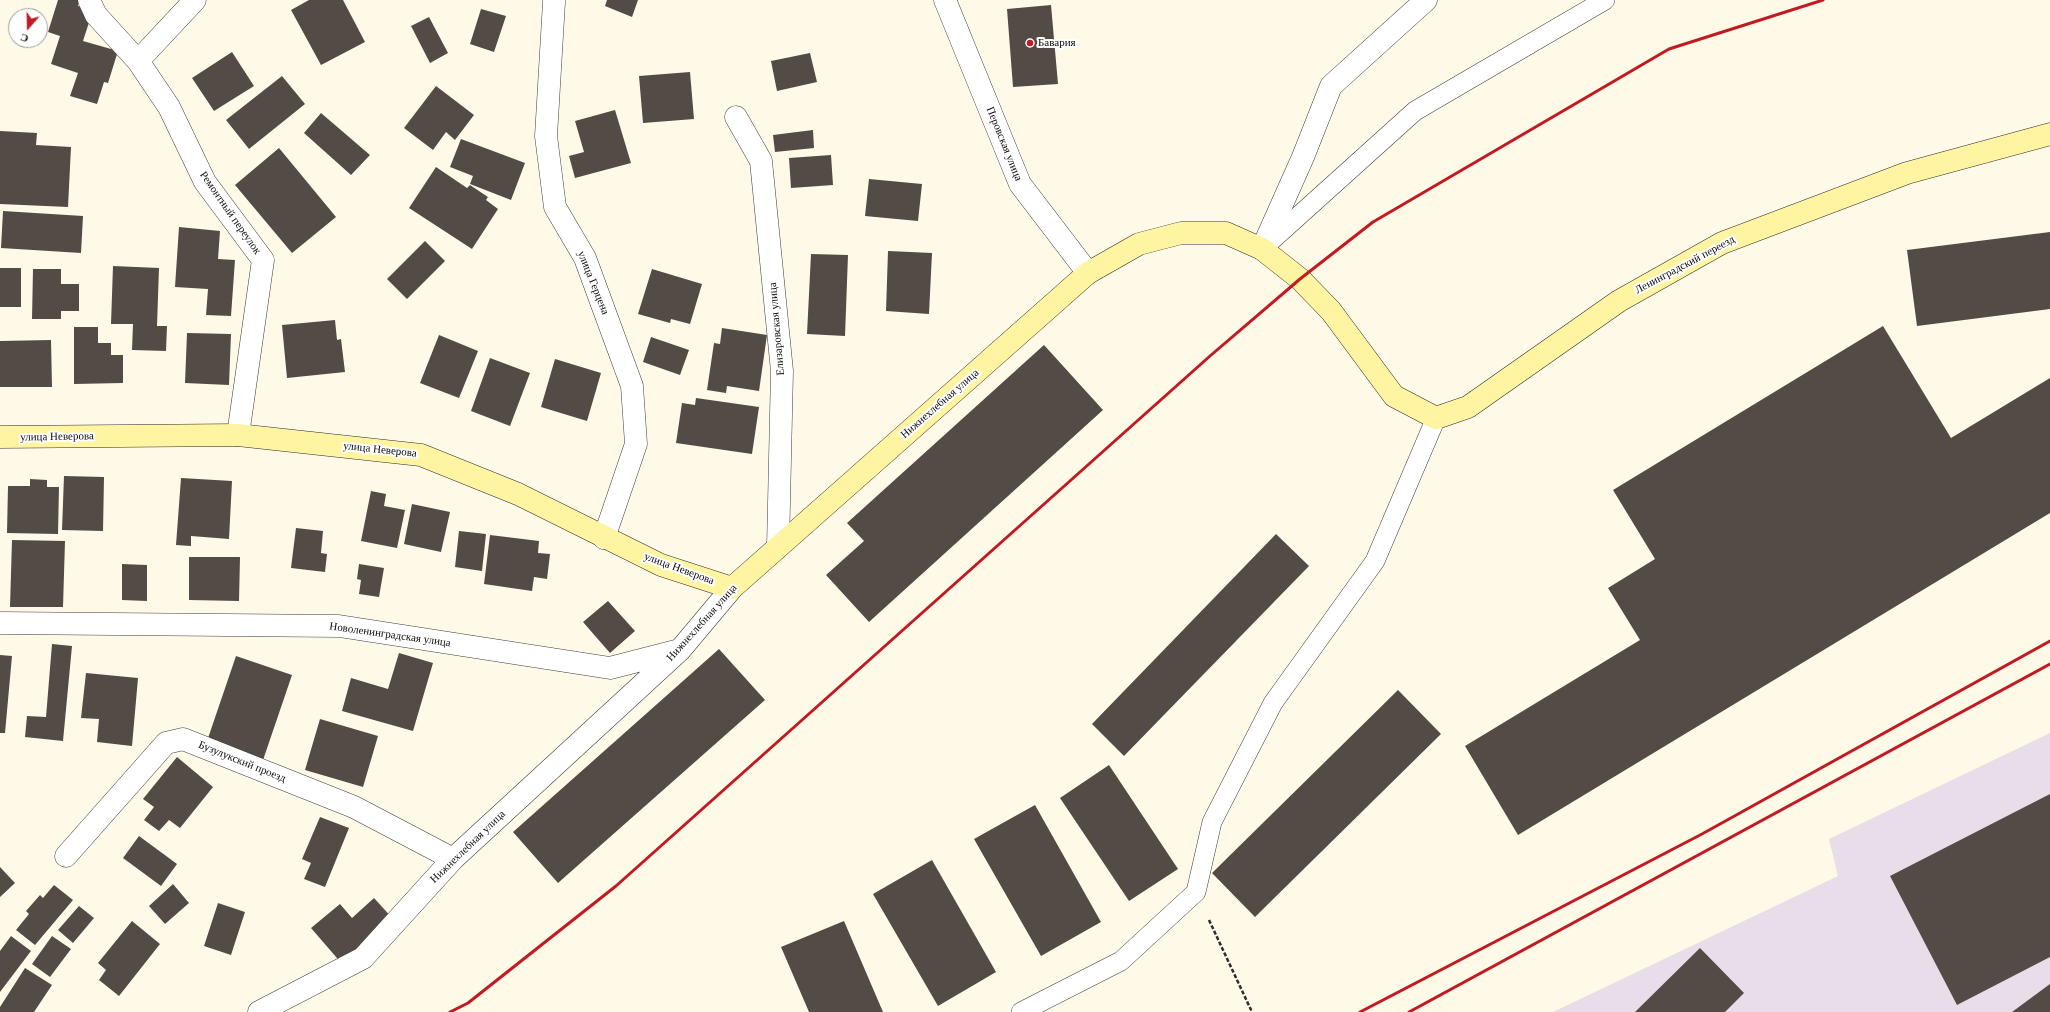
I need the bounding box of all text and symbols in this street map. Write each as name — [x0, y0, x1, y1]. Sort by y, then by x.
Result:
north arrow — [8, 8, 48, 48]
text: С — [18, 31, 30, 45]
place label: Бавария — [1038, 36, 1076, 50]
marker: Бавария — [1025, 38, 1035, 48]
street label: Перовская улица — [983, 105, 1025, 183]
street label: Ремонтный переулок — [196, 169, 264, 257]
street label: Ленинградский переезд — [1633, 233, 1737, 297]
street label: улица Герцена — [574, 249, 612, 317]
street label: Елизаровская улица — [766, 282, 788, 376]
street label: Нижнехлебная улица — [898, 366, 982, 442]
street label: улица Неверова — [20, 430, 94, 444]
street label: улица Неверова — [343, 440, 417, 460]
street label: улица Неверова — [642, 550, 716, 588]
street label: Нижнехлебная улица — [664, 582, 740, 664]
street label: Новоленинградская улица — [329, 620, 451, 650]
street label: Бузулукский проезд — [196, 738, 288, 786]
street label: Нижнехлебная улица — [428, 808, 508, 886]

